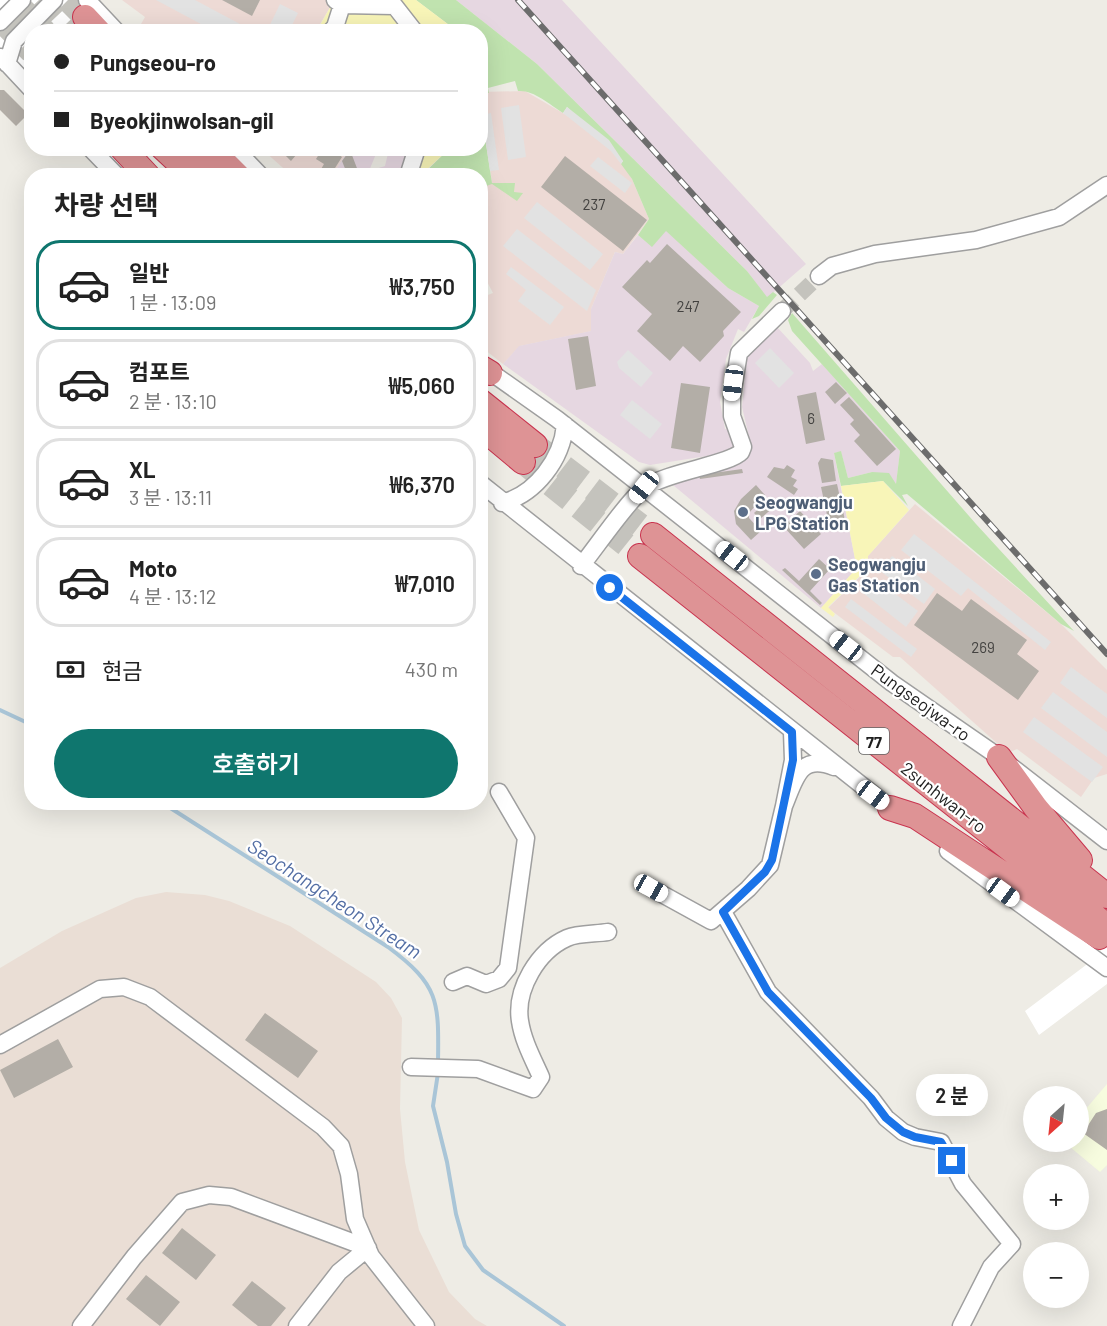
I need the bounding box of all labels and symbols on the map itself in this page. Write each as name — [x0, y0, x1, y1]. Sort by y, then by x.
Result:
house number: 237 — [583, 195, 605, 213]
house number: 247 — [677, 297, 699, 315]
car — [722, 364, 744, 402]
house number: 6 — [807, 409, 815, 427]
car — [626, 467, 662, 507]
place label: Seogwangju LPG Station — [755, 491, 853, 534]
marker: Seogwangju LPG Station — [736, 505, 750, 519]
car — [712, 538, 752, 574]
place label: Seogwangju Gas Station — [828, 553, 926, 596]
marker: Seogwangju Gas Station — [809, 567, 823, 581]
route start — [596, 574, 623, 601]
car — [826, 628, 866, 664]
house number: 269 — [971, 638, 995, 656]
street label: Pungseojwa-ro — [867, 659, 975, 745]
road number: 77 — [859, 728, 889, 754]
street label: 2sunhwan-ro — [897, 757, 991, 837]
car — [853, 777, 893, 813]
water label: Seochangcheon Stream — [244, 833, 426, 963]
car — [631, 871, 671, 905]
car — [983, 874, 1023, 910]
callout: 2 분 — [916, 1074, 988, 1116]
north arrow — [1023, 1086, 1089, 1152]
route end — [938, 1147, 965, 1174]

